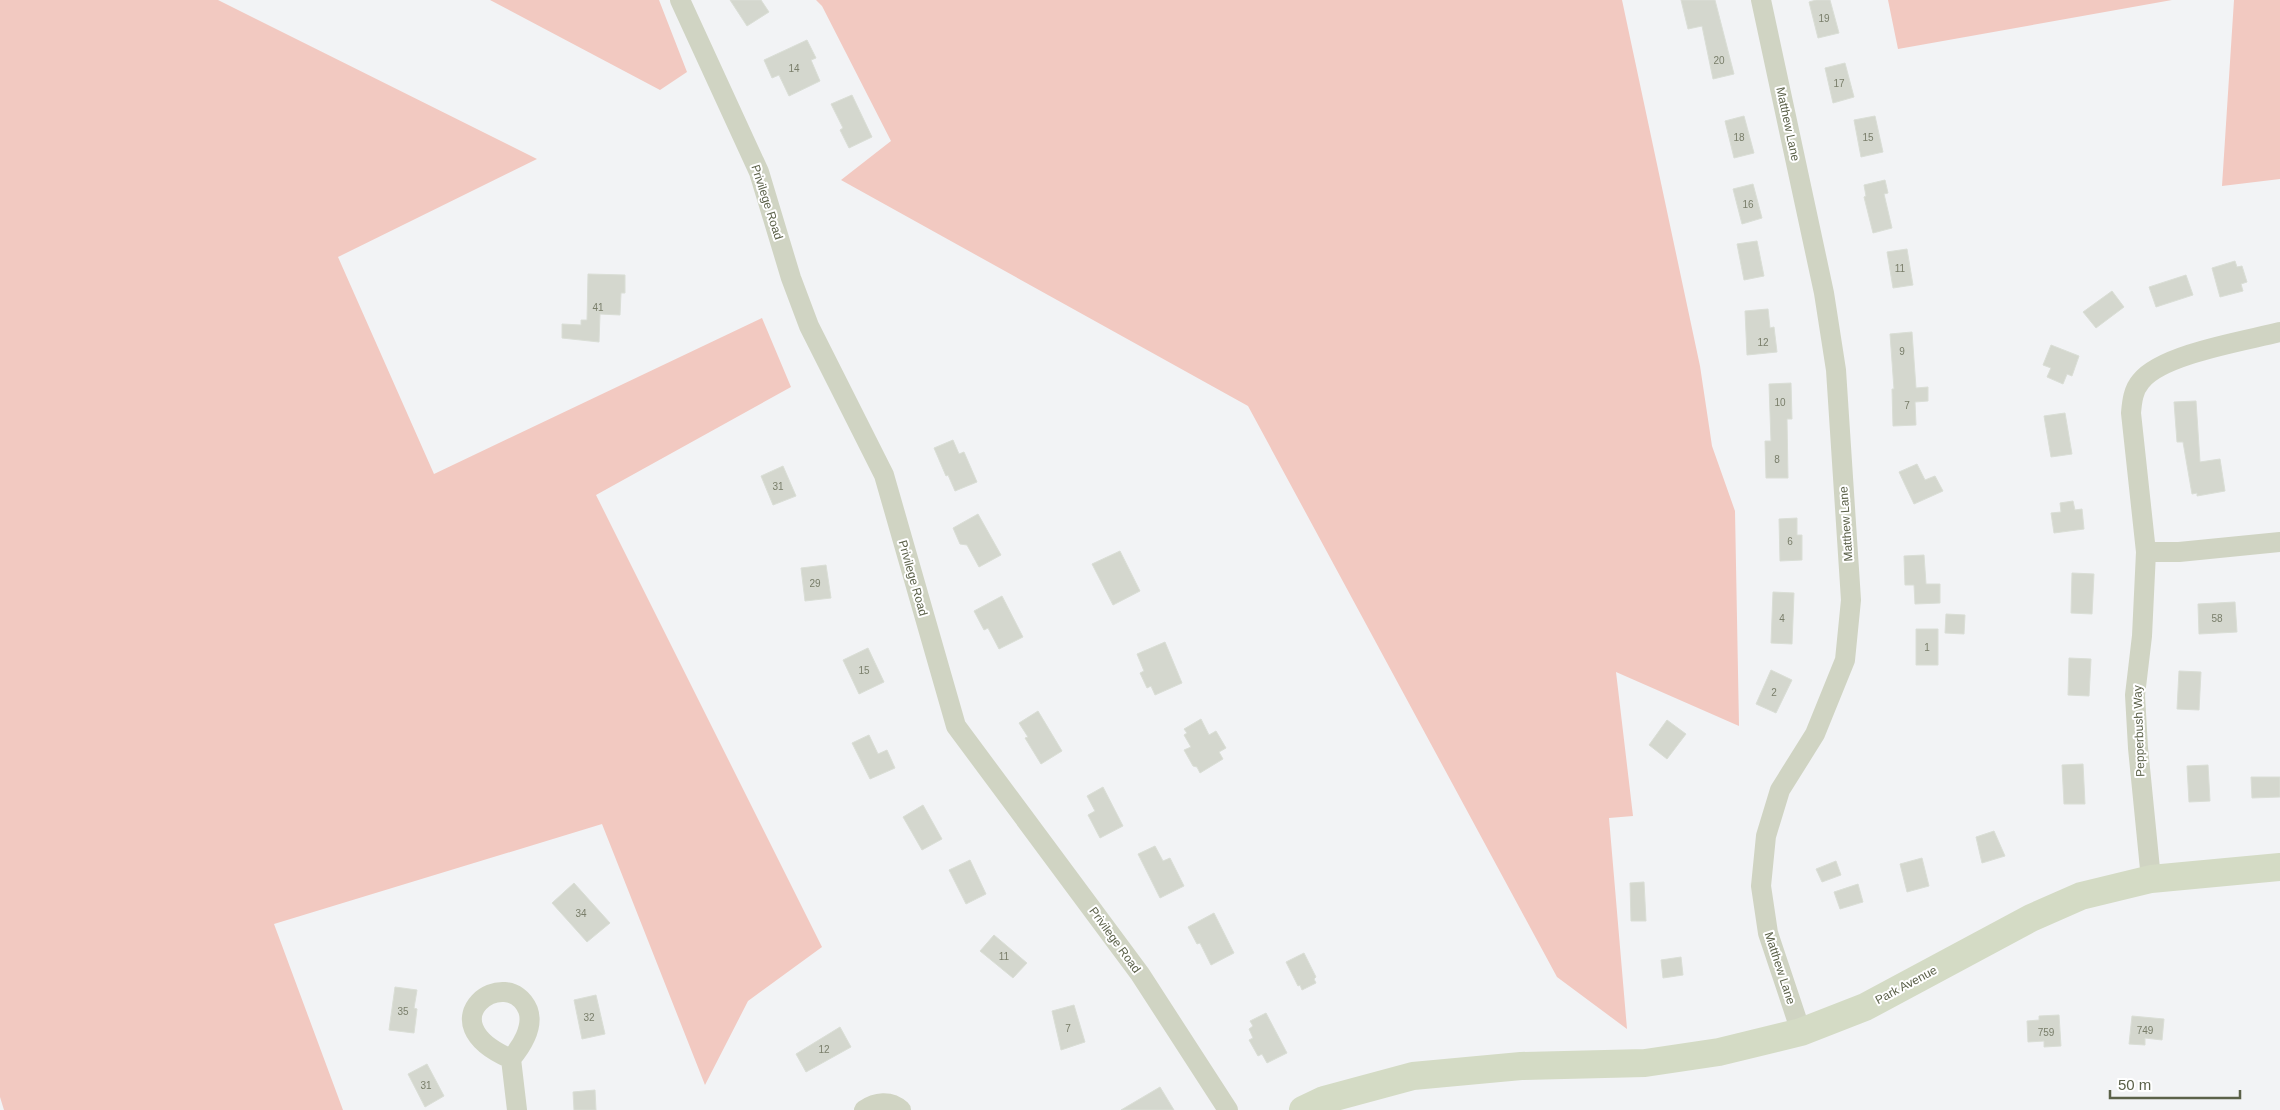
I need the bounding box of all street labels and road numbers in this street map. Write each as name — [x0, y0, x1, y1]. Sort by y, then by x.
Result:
street label: Matthew Lane — [1773, 86, 1803, 163]
street label: Privilege Road — [748, 163, 786, 241]
street label: Matthew Lane — [1836, 486, 1856, 562]
street label: Privilege Road — [896, 539, 930, 617]
street label: Pepperbush Way — [2130, 685, 2148, 777]
street label: Privilege Road — [1086, 904, 1144, 976]
street label: Matthew Lane — [1762, 930, 1798, 1006]
street label: Park Avenue — [1873, 963, 1940, 1007]

